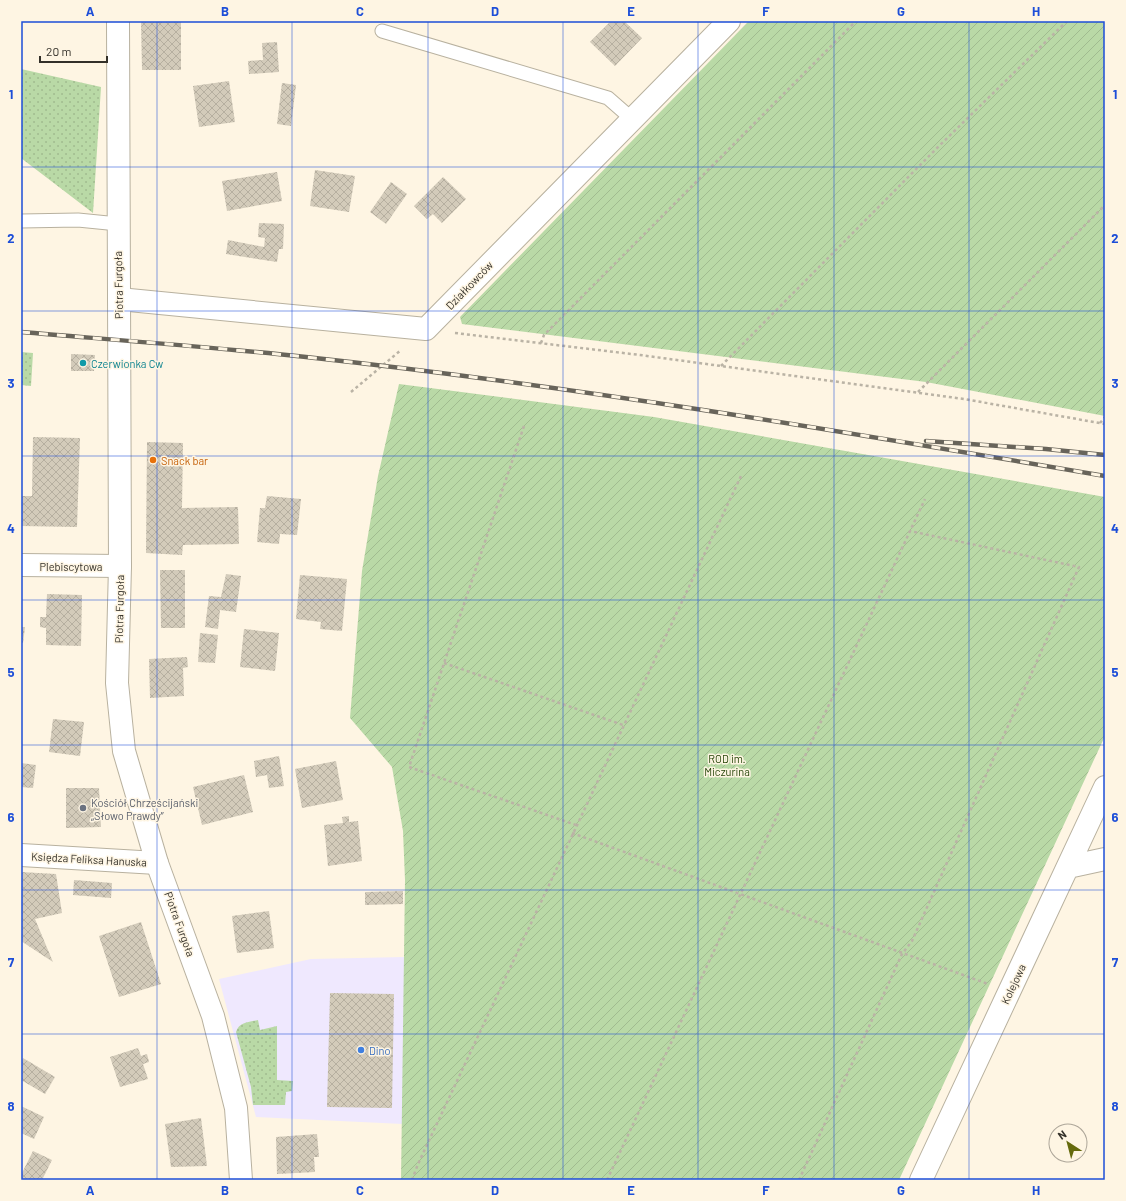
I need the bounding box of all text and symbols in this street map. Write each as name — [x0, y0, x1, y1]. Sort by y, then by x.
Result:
text: A — [86, 3, 95, 19]
text: B — [221, 3, 229, 19]
text: C — [356, 3, 364, 19]
text: D — [491, 3, 499, 19]
text: E — [627, 3, 635, 19]
text: F — [762, 3, 770, 19]
text: G — [897, 3, 905, 19]
text: H — [1032, 3, 1040, 19]
scale bar — [40, 38, 107, 64]
text: 20 m — [46, 44, 72, 58]
text: 1 — [9, 86, 13, 102]
text: 1 — [1113, 86, 1117, 102]
text: 2 — [7, 230, 15, 246]
text: 2 — [1111, 230, 1119, 246]
street label: Piotra Furgoła — [111, 251, 125, 319]
street label: Działkowców — [443, 258, 495, 312]
place label: Czerwionka Cw — [91, 357, 163, 370]
marker: Czerwionka Cw — [78, 358, 88, 368]
text: 3 — [7, 375, 15, 391]
text: 3 — [1111, 375, 1119, 391]
place label: Snack bar — [161, 454, 208, 467]
marker: Snack bar — [148, 455, 158, 465]
text: 4 — [7, 520, 15, 536]
text: 4 — [1111, 520, 1119, 536]
street label: Plebiscytowa — [40, 560, 102, 573]
street label: Piotra Furgoła — [112, 575, 126, 643]
text: 5 — [7, 664, 15, 680]
text: 5 — [1111, 664, 1119, 680]
park label: ROD im. Miczurina — [704, 752, 750, 778]
place label: Kościół Chrześcijański „Słowo Prawdy” — [91, 796, 198, 822]
marker: Kościół Chrześcijański „Słowo Prawdy” — [78, 803, 88, 813]
text: 6 — [8, 809, 15, 825]
text: 6 — [1112, 809, 1119, 825]
street label: Księdza Feliksa Hanuska — [31, 849, 147, 869]
street label: Piotra Furgoła — [162, 890, 198, 958]
text: 7 — [8, 954, 15, 970]
text: 7 — [1112, 954, 1119, 970]
street label: Kolejowa — [998, 962, 1028, 1006]
place label: Dino — [369, 1044, 390, 1057]
marker: Dino — [356, 1045, 366, 1055]
text: 8 — [7, 1098, 15, 1114]
text: 8 — [1111, 1098, 1119, 1114]
north arrow — [1048, 1123, 1088, 1163]
text: N — [1055, 1127, 1069, 1142]
text: A — [86, 1182, 95, 1198]
text: B — [221, 1182, 229, 1198]
text: C — [356, 1182, 364, 1198]
text: D — [491, 1182, 499, 1198]
text: E — [627, 1182, 635, 1198]
text: F — [762, 1182, 770, 1198]
text: G — [897, 1182, 905, 1198]
text: H — [1032, 1182, 1040, 1198]

